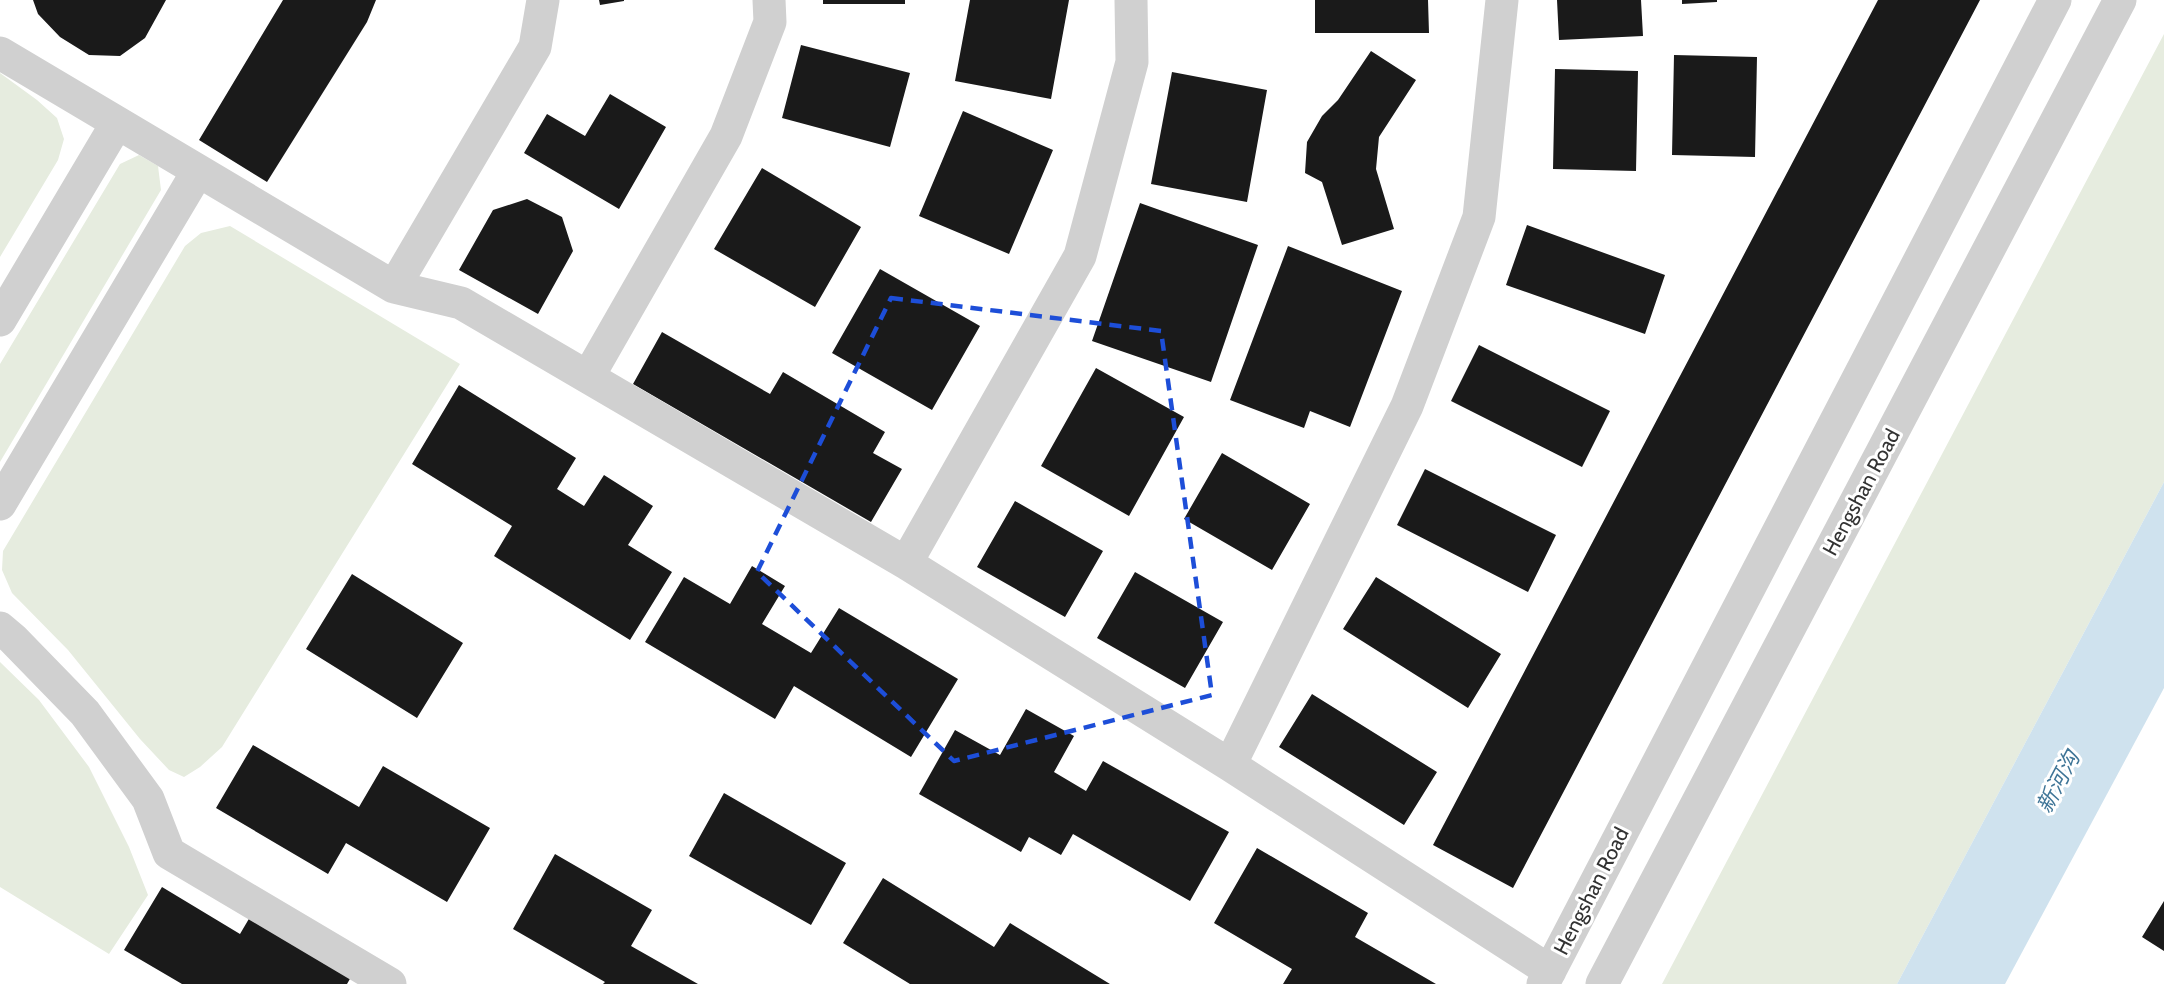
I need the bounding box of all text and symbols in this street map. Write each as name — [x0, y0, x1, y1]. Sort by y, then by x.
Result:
street label: Hengshan Road — [1817, 424, 1905, 560]
water label: 新河沟 — [2031, 745, 2086, 817]
street label: Hengshan Road — [1548, 823, 1634, 959]

